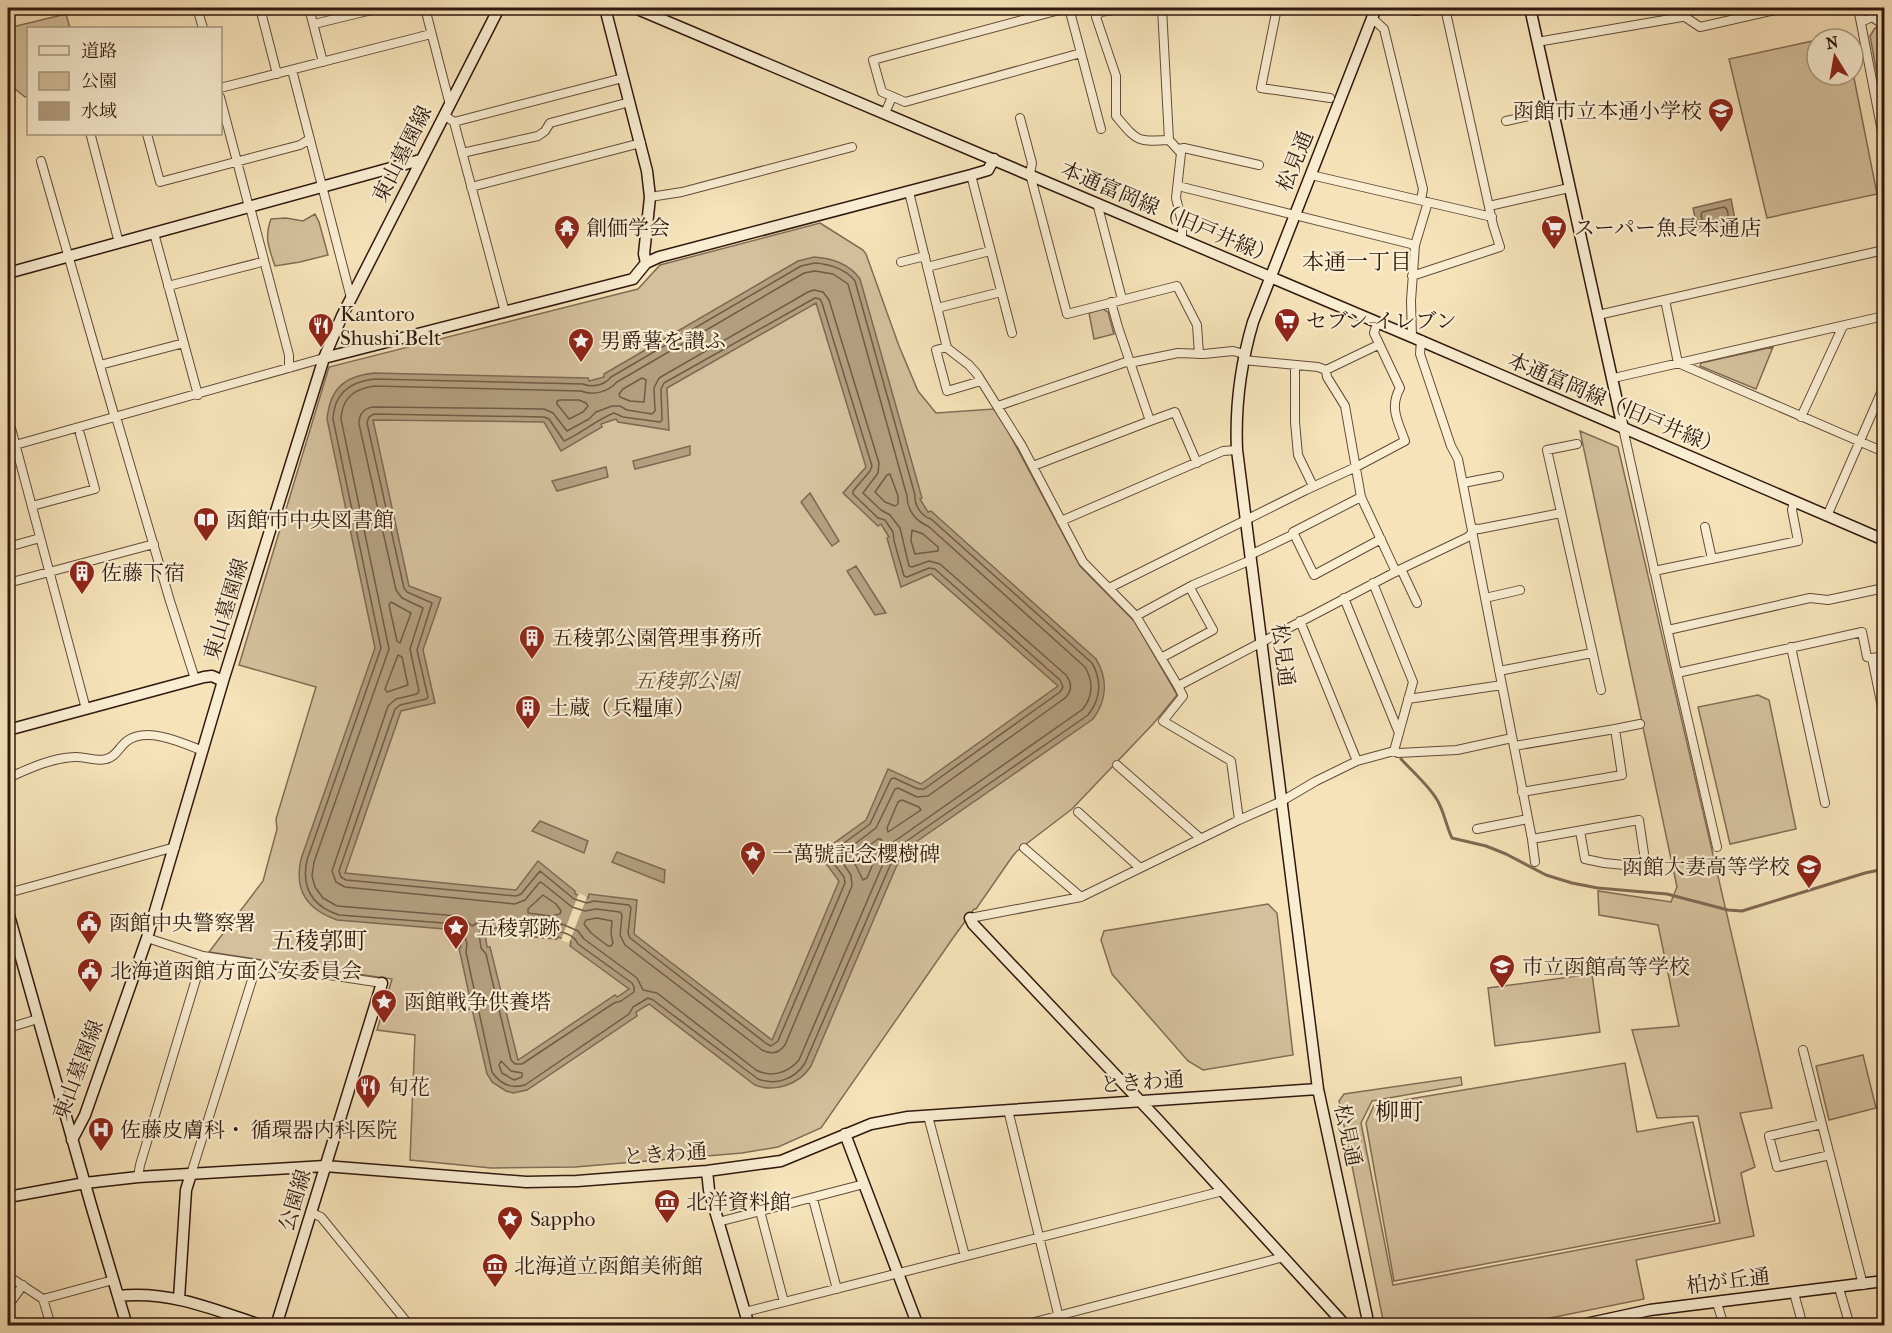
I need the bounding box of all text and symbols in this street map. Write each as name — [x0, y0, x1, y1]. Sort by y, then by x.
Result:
legend — [27, 27, 222, 135]
north arrow — [1805, 27, 1865, 87]
text: N — [1824, 32, 1841, 53]
text: 道路 — [81, 41, 117, 62]
text: 公園 — [81, 71, 117, 92]
school or university icon: 函館市立本通小学校 — [1706, 96, 1736, 134]
place label: 函館市立本通小学校 — [1513, 99, 1702, 123]
text: 水域 — [81, 101, 117, 122]
street label: 東山墓園線 — [367, 102, 437, 206]
street label: 松見通 — [1272, 127, 1318, 195]
street label: 本通富岡線（旧戸井線） — [1057, 157, 1279, 269]
temple icon: 創価学会 — [552, 213, 582, 251]
supermarket icon: スーパー魚長本通店 — [1539, 213, 1569, 251]
place label: 創価学会 — [586, 216, 670, 240]
place label: スーパー魚長本通店 — [1574, 216, 1761, 240]
district label: 本通一丁目 — [1302, 249, 1412, 275]
place label: Kantoro Shushi Belt — [340, 302, 442, 350]
supermarket icon: セブン-イレブン — [1272, 306, 1302, 344]
place label: セブン-イレブン — [1306, 309, 1457, 333]
restaurant icon: Kantoro Shushi Belt — [306, 311, 336, 349]
place icon: 男爵薯を讃ふ — [566, 326, 596, 364]
place label: 男爵薯を讃ふ — [600, 329, 726, 353]
street label: 本通富岡線（旧戸井線） — [1504, 348, 1726, 460]
library icon: 函館市中央図書館 — [191, 505, 221, 543]
place label: 函館市中央図書館 — [226, 508, 394, 532]
street label: 東山墓園線 — [199, 555, 253, 663]
building icon: 佐藤下宿 — [67, 558, 97, 596]
place label: 佐藤下宿 — [101, 561, 185, 585]
street label: 松見通 — [1267, 622, 1299, 688]
building icon: 五稜郭公園管理事務所 — [517, 623, 547, 661]
place label: 五稜郭公園管理事務所 — [552, 626, 762, 650]
park label: 五稜郭公園 — [634, 669, 741, 693]
building icon: 土蔵（兵糧庫） — [513, 693, 543, 731]
place label: 土蔵（兵糧庫） — [548, 696, 695, 720]
place icon: 一萬號記念櫻樹碑 — [738, 839, 768, 877]
place label: 一萬號記念櫻樹碑 — [772, 842, 940, 866]
school or university icon: 函館大妻高等学校 — [1794, 852, 1824, 890]
place label: 函館大妻高等学校 — [1622, 855, 1790, 879]
public building icon: 函館中央警察署 — [74, 908, 104, 946]
place label: 函館中央警察署 — [109, 911, 256, 935]
place icon: 五稜郭跡 — [441, 913, 471, 951]
place label: 五稜郭跡 — [476, 916, 560, 940]
district label: 五稜郭町 — [271, 927, 367, 955]
school or university icon: 市立函館高等学校 — [1487, 952, 1517, 990]
place label: 市立函館高等学校 — [1522, 955, 1690, 979]
public building icon: 北海道函館方面公安委員会 — [75, 956, 105, 994]
place label: 北海道函館方面公安委員会 — [110, 959, 362, 983]
place icon: 函館戦争供養塔 — [369, 987, 399, 1025]
place label: 函館戦争供養塔 — [404, 990, 551, 1014]
street label: 東山墓園線 — [48, 1017, 108, 1123]
street label: ときわ通 — [1099, 1067, 1185, 1097]
restaurant icon: 旬花 — [353, 1072, 383, 1110]
place label: 旬花 — [388, 1075, 430, 1099]
district label: 柳町 — [1375, 1098, 1423, 1126]
street label: 松見通 — [1330, 1102, 1366, 1168]
hospital icon: 佐藤皮膚科・ 循環器内科医院 — [86, 1115, 116, 1153]
place label: 佐藤皮膚科・ 循環器内科医院 — [120, 1118, 398, 1142]
street label: ときわ通 — [622, 1139, 708, 1169]
street label: 公園線 — [274, 1166, 316, 1234]
museum icon: 北洋資料館 — [652, 1187, 682, 1225]
place label: 北洋資料館 — [686, 1190, 791, 1214]
place icon: Sappho — [495, 1204, 525, 1242]
place label: Sappho — [530, 1207, 596, 1231]
museum icon: 北海道立函館美術館 — [480, 1251, 510, 1289]
place label: 北海道立函館美術館 — [514, 1254, 703, 1278]
street label: 柏が丘通 — [1685, 1264, 1771, 1298]

